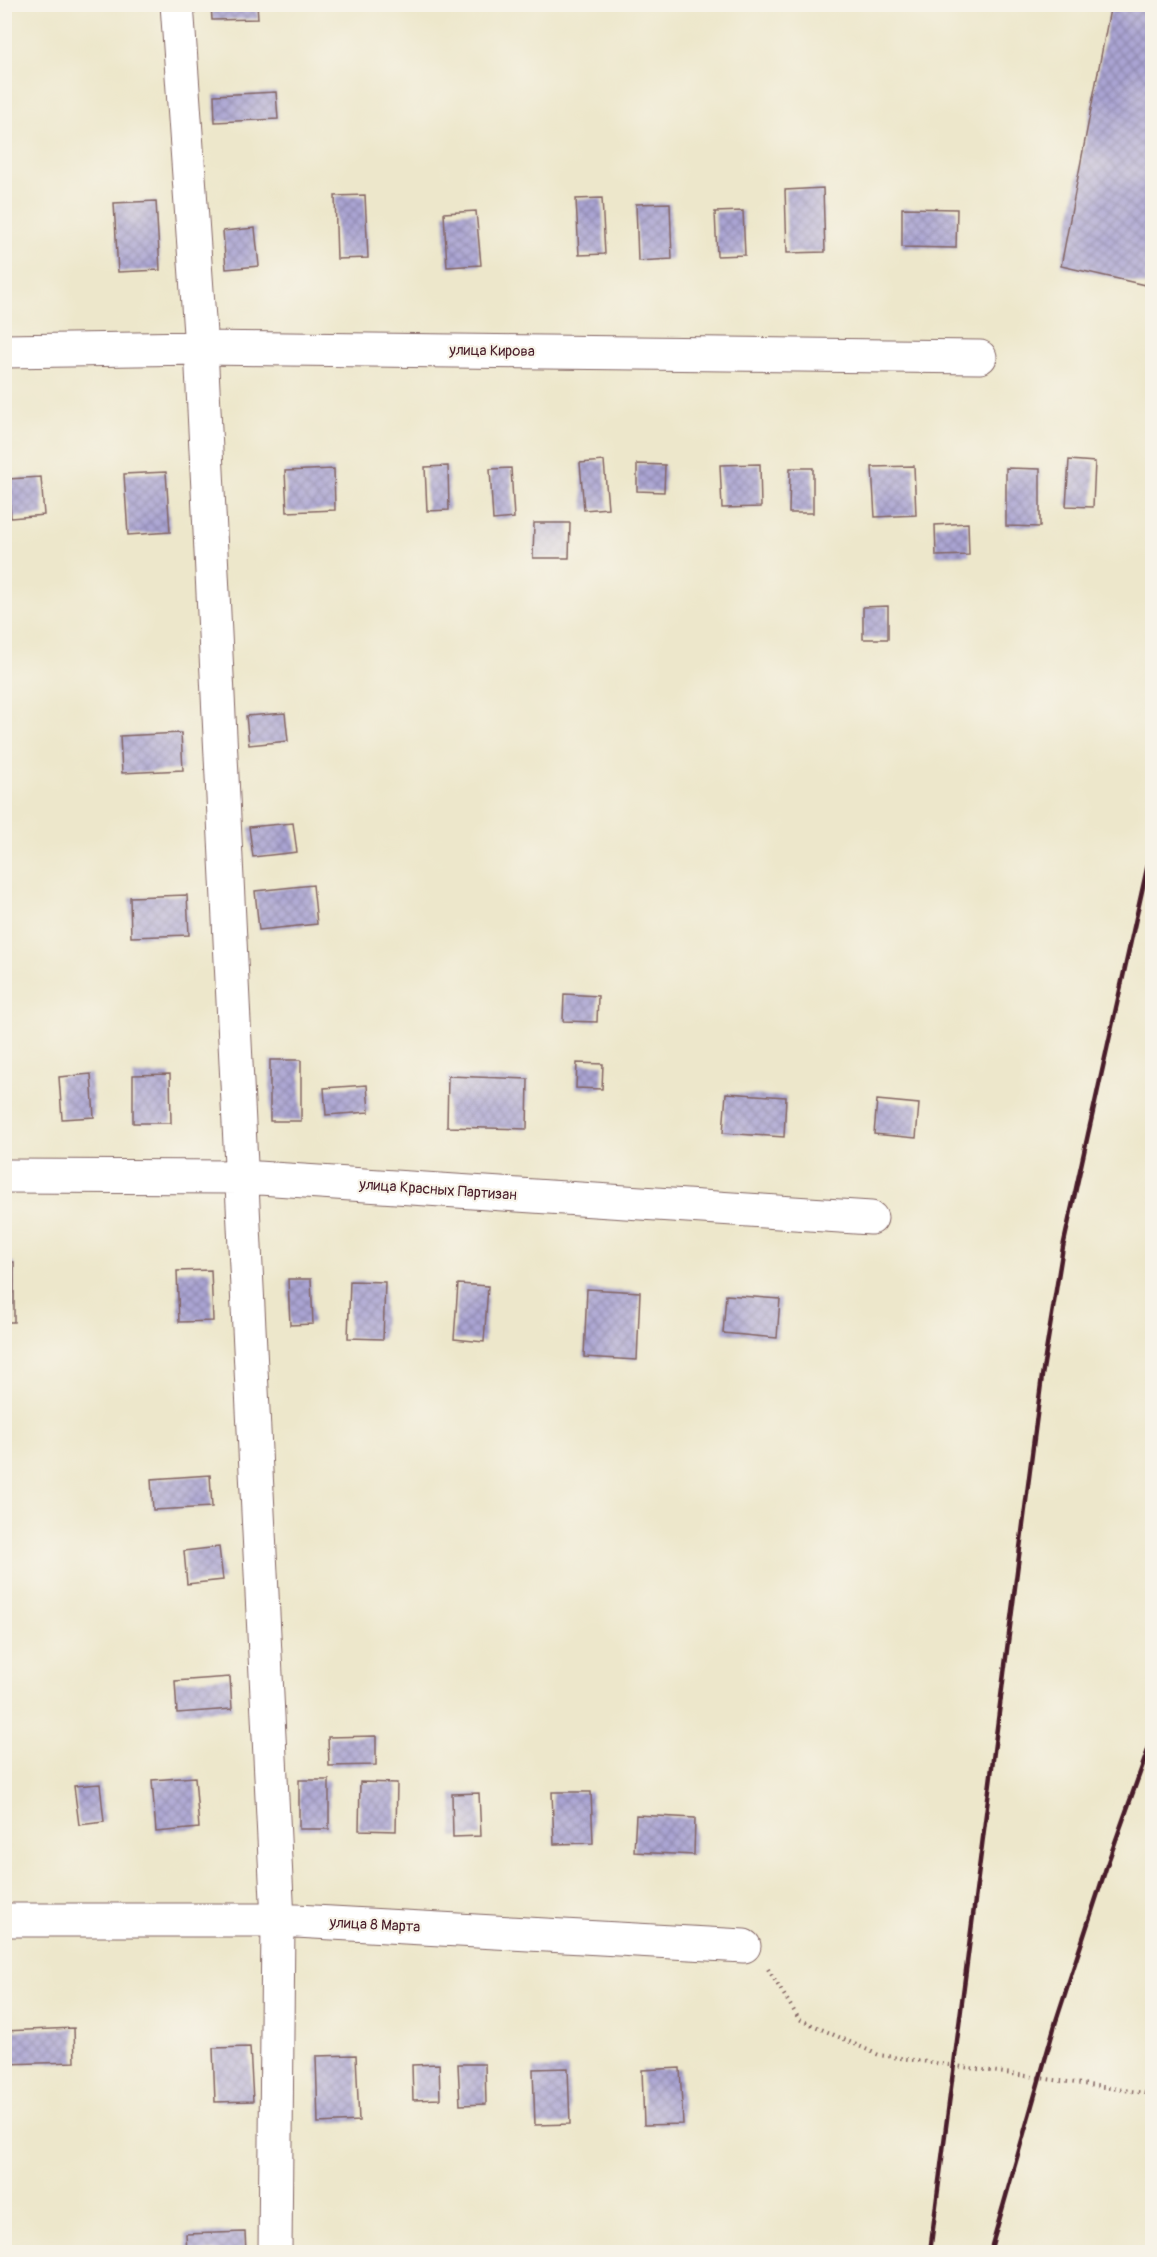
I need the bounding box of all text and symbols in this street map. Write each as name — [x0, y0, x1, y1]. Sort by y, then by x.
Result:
street label: улица Кирова — [448, 341, 535, 361]
street label: улица Красных Партизан — [358, 1175, 517, 1205]
street label: улица 8 Марта — [328, 1913, 421, 1937]

